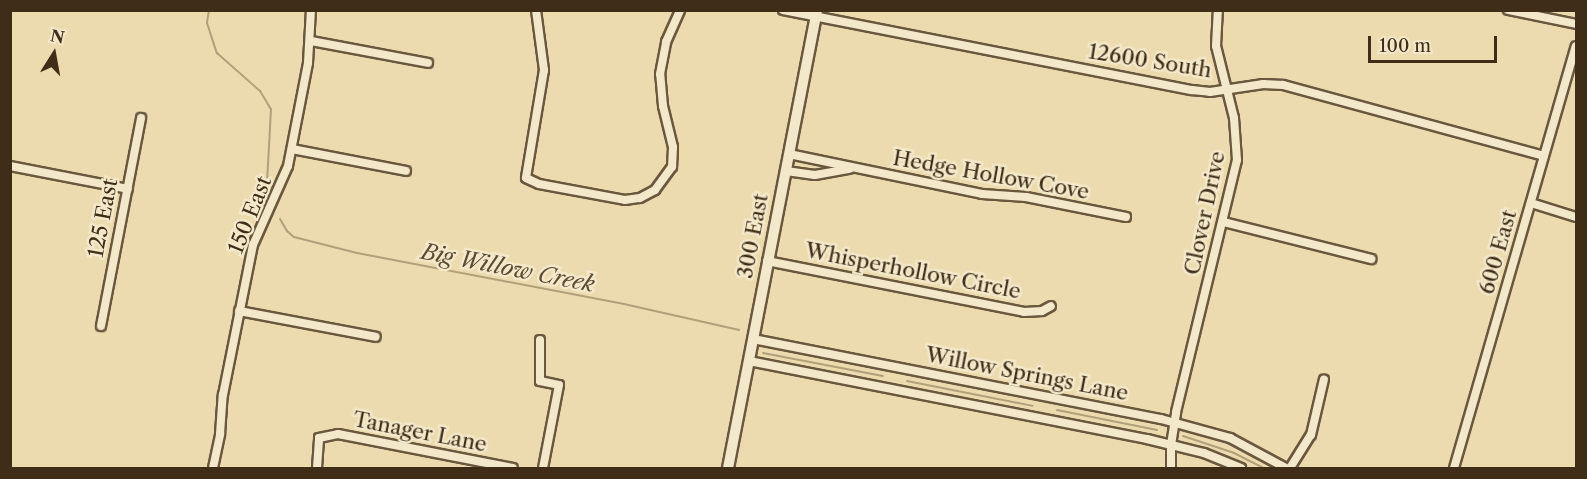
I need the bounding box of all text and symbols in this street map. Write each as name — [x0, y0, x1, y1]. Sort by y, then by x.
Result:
north arrow — [24, 24, 84, 84]
scale bar — [1371, 24, 1500, 62]
text: N — [49, 25, 66, 47]
text: 100 m — [1379, 35, 1431, 57]
street label: 12600 South — [1087, 39, 1213, 83]
street label: Hedge Hollow Cove — [891, 145, 1091, 205]
street label: Clover Drive — [1180, 149, 1230, 277]
street label: 150 East — [223, 173, 277, 257]
street label: 125 East — [83, 176, 123, 260]
street label: 300 East — [732, 191, 774, 281]
street label: 600 East — [1474, 207, 1522, 297]
water label: Big Willow Creek — [419, 238, 597, 298]
street label: Whisperhollow Circle — [803, 238, 1023, 304]
street label: Willow Springs Lane — [923, 342, 1131, 406]
street label: Tanager Lane — [351, 407, 489, 457]

